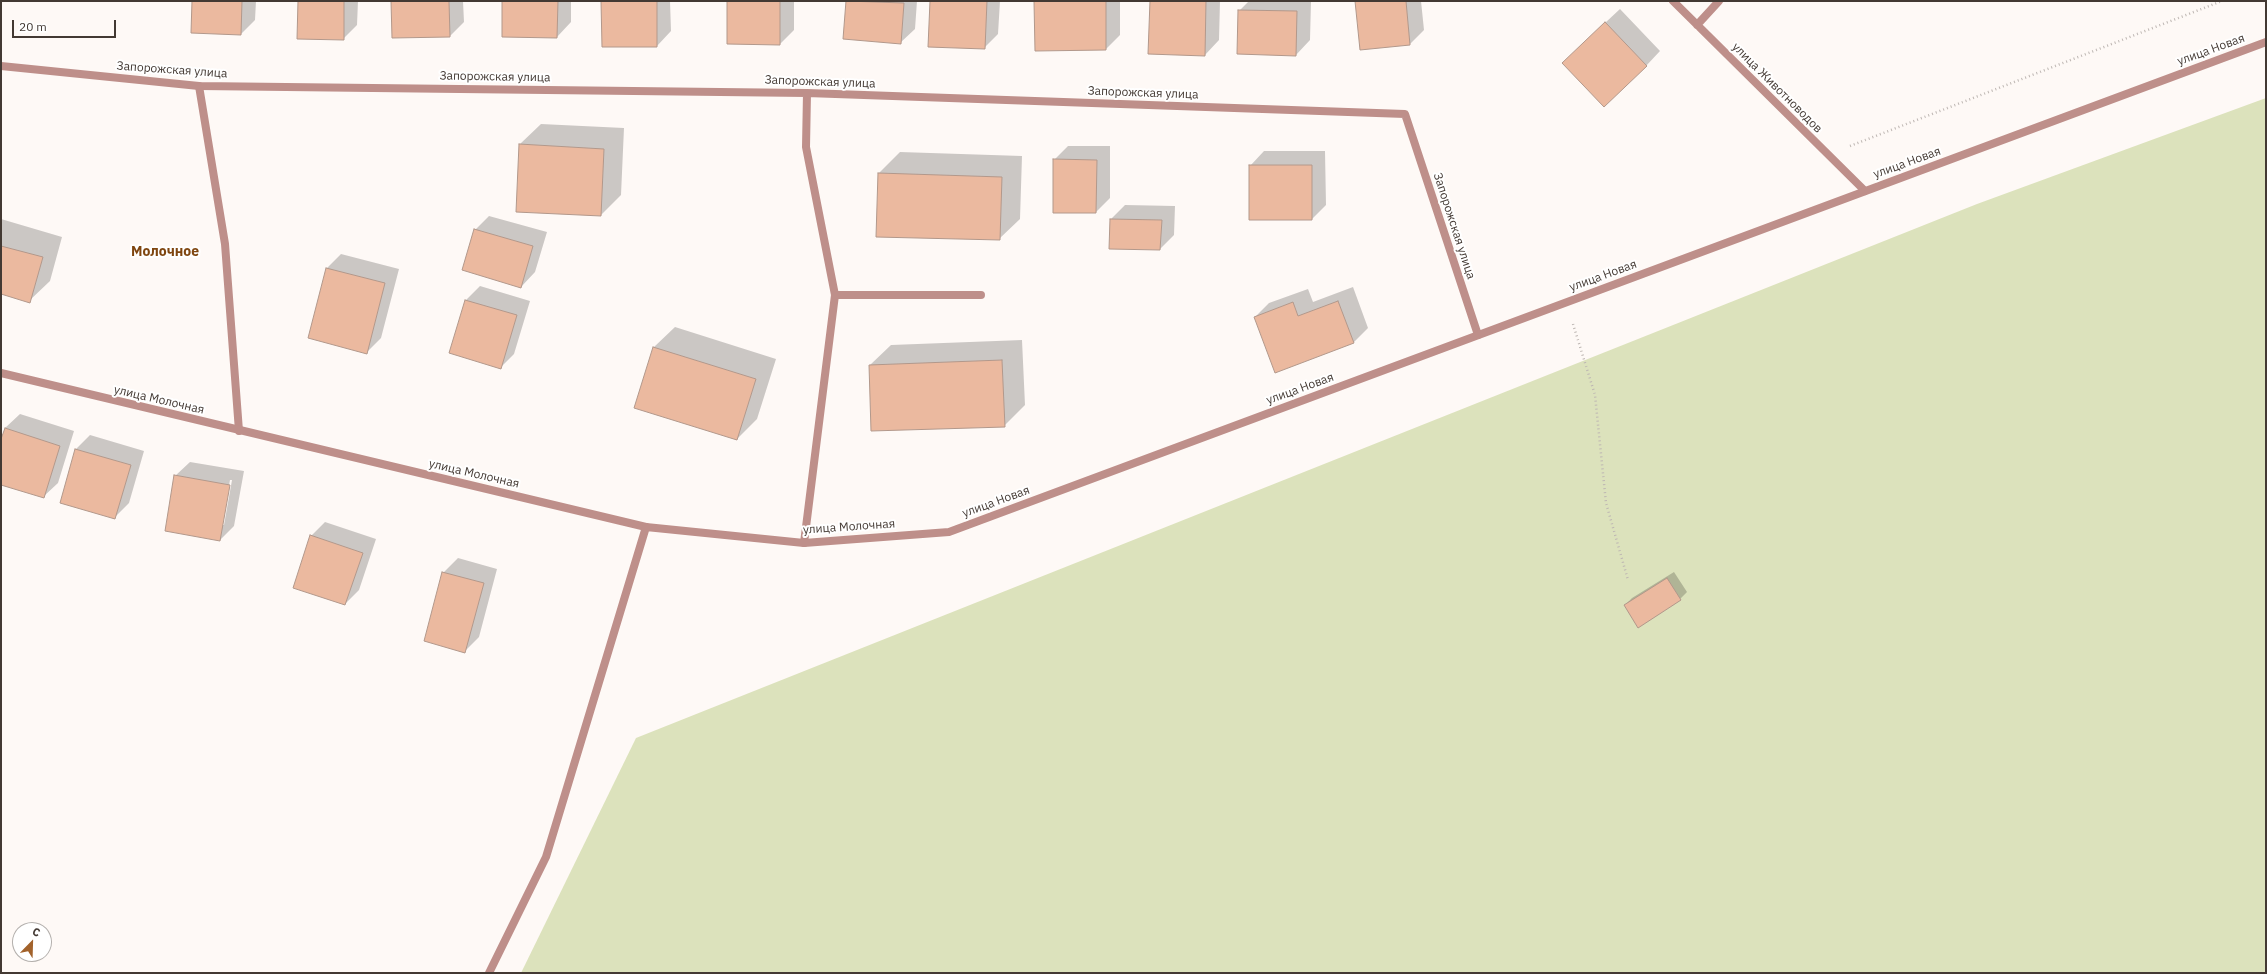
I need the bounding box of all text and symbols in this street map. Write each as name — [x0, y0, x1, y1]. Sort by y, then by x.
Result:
scale bar — [14, 12, 118, 38]
text: 20 m — [19, 19, 47, 34]
street label: улица Новая — [2175, 31, 2247, 69]
street label: улица Животноводов — [1729, 40, 1825, 136]
street label: Запорожская улица — [116, 59, 228, 81]
street label: Запорожская улица — [439, 69, 551, 85]
street label: Запорожская улица — [764, 73, 876, 91]
street label: Запорожская улица — [1087, 84, 1199, 102]
street label: улица Новая — [1871, 144, 1943, 182]
street label: Запорожская улица — [1430, 171, 1478, 281]
district label: Молочное — [131, 244, 199, 260]
street label: улица Новая — [1567, 257, 1639, 295]
street label: улица Новая — [1264, 370, 1336, 408]
street label: улица Молочная — [112, 383, 206, 417]
street label: улица Молочная — [427, 457, 521, 491]
street label: улица Новая — [960, 483, 1032, 521]
street label: улица Молочная — [802, 517, 896, 537]
north arrow — [12, 922, 52, 962]
text: С — [30, 924, 42, 940]

